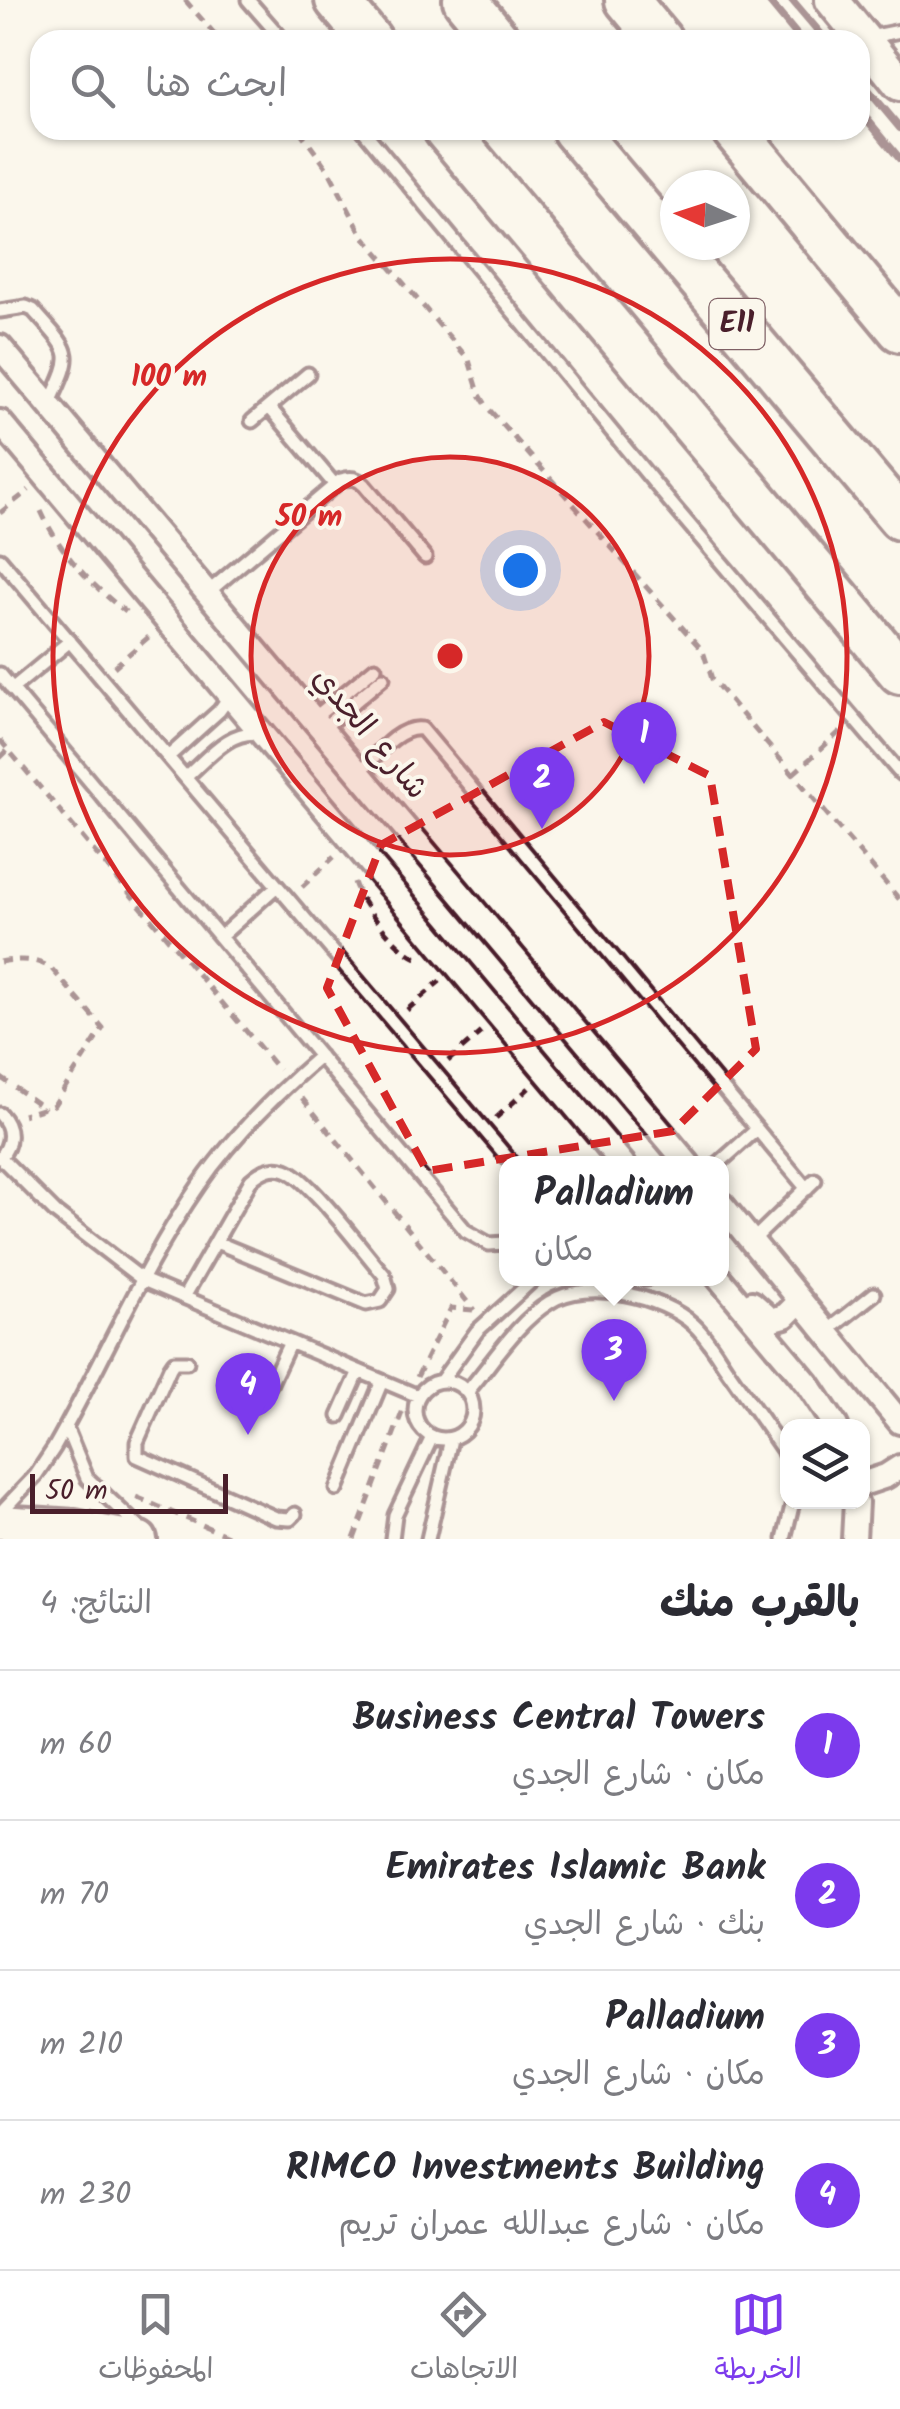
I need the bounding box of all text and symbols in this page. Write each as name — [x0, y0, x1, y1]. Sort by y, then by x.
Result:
search box — [30, 30, 870, 140]
text: ابحث هنا — [145, 56, 287, 116]
icon: search — [65, 58, 120, 113]
north arrow — [660, 170, 750, 260]
road number: E11 — [710, 299, 764, 349]
text: 100 m — [131, 354, 207, 402]
text: 50 m — [275, 494, 342, 542]
your location — [495, 545, 546, 596]
centre of rings — [432, 638, 468, 674]
street label: شارع الجدي — [298, 656, 440, 812]
pin: 1 — [612, 702, 676, 784]
pin: 2 — [510, 746, 574, 829]
popup — [499, 1156, 729, 1286]
text: Palladium — [534, 1165, 694, 1225]
text: مكان — [534, 1226, 594, 1277]
pin: 3 — [582, 1318, 646, 1401]
pin: 4 — [216, 1352, 280, 1435]
map controls — [780, 1419, 870, 1509]
button: layers — [780, 1419, 870, 1509]
scale bar — [30, 1469, 228, 1514]
text: 50 m — [45, 1469, 108, 1514]
text: بالقرب منك — [660, 1571, 860, 1638]
text: النتائج: 4 — [40, 1579, 152, 1630]
text: Business Central Towers — [352, 1689, 765, 1749]
text: 60 m — [40, 1720, 112, 1771]
text: 1 — [823, 1720, 832, 1771]
text: مكان · شارع الجدي — [512, 1750, 765, 1801]
text: Emirates Islamic Bank — [386, 1839, 765, 1899]
text: 70 m — [40, 1870, 109, 1921]
text: 2 — [818, 1870, 837, 1921]
text: بنك · شارع الجدي — [524, 1900, 765, 1951]
text: Palladium — [605, 1989, 765, 2049]
text: 210 m — [40, 2020, 123, 2071]
text: 3 — [819, 2020, 836, 2071]
text: مكان · شارع الجدي — [512, 2050, 765, 2101]
text: RIMCO Investments Building — [286, 2139, 765, 2199]
text: 230 m — [40, 2170, 131, 2221]
text: 4 — [819, 2170, 836, 2221]
text: مكان · شارع عبدالله عمران تريم — [339, 2200, 765, 2251]
tab: المحفوظات — [98, 2287, 214, 2393]
tab: الاتجاهات — [410, 2287, 518, 2393]
tab: الخريطة — [714, 2287, 802, 2393]

